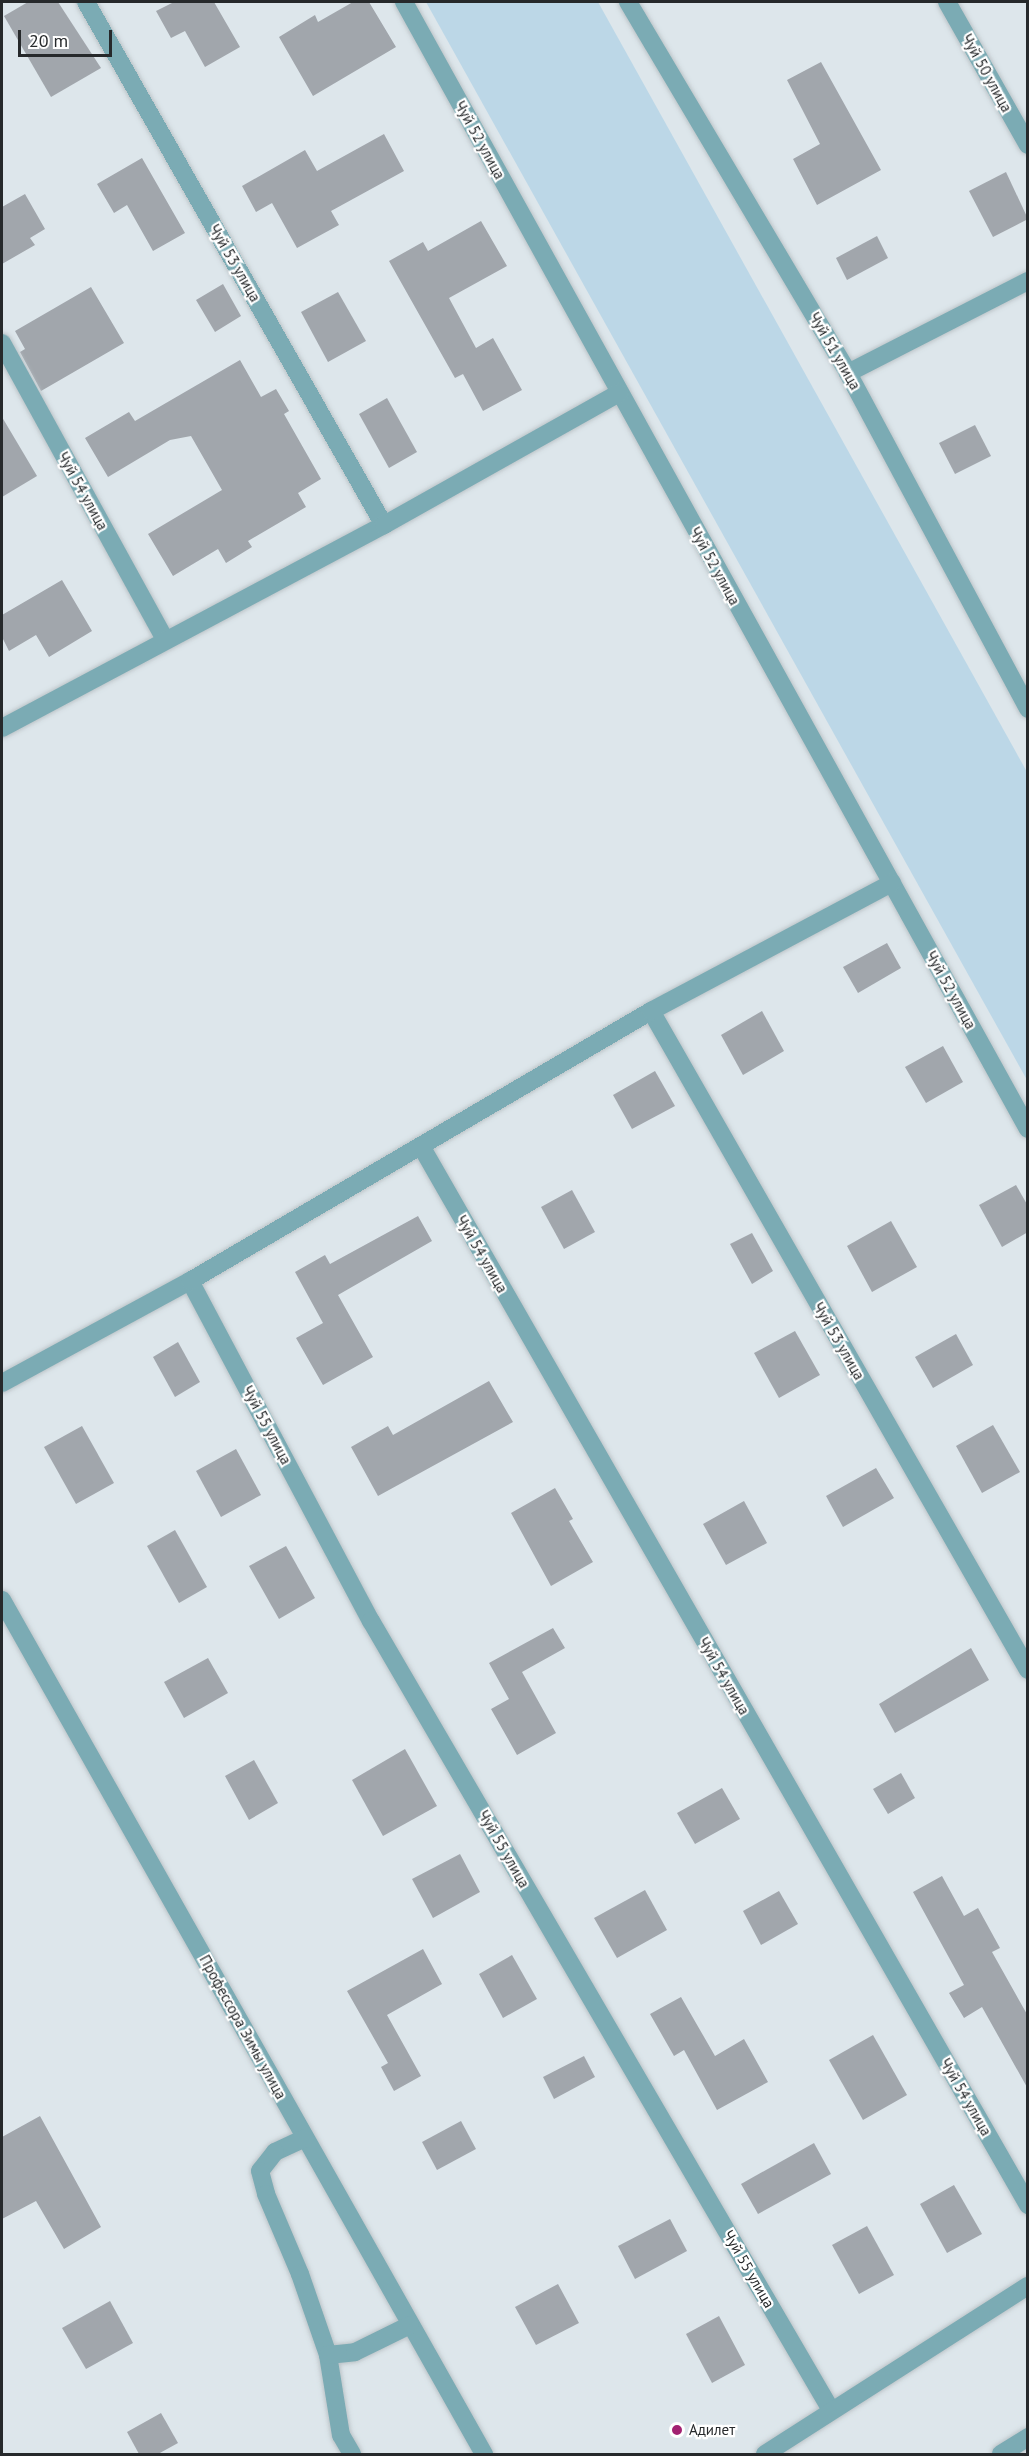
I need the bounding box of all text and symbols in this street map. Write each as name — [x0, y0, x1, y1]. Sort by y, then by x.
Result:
scale bar — [21, 18, 116, 56]
text: 20 m — [29, 29, 68, 52]
street label: Чуй 50 улица — [958, 31, 1016, 115]
street label: Чуй 52 улица — [451, 98, 509, 182]
street label: Чуй 53 улица — [206, 221, 264, 305]
street label: Чуй 51 улица — [806, 309, 864, 393]
street label: Чуй 54 улица — [54, 449, 112, 533]
street label: Чуй 52 улица — [686, 524, 744, 608]
street label: Чуй 52 улица — [922, 948, 980, 1032]
street label: Чуй 54 улица — [453, 1212, 511, 1296]
street label: Чуй 53 улица — [810, 1299, 868, 1383]
street label: Чуй 55 улица — [239, 1382, 295, 1468]
street label: Чуй 54 улица — [695, 1634, 753, 1718]
street label: Чуй 55 улица — [475, 1807, 533, 1891]
street label: Профессора Зимы улица — [196, 1952, 290, 2102]
street label: Чуй 54 улица — [937, 2055, 995, 2139]
street label: Чуй 55 улица — [720, 2227, 778, 2311]
place label: Адилет — [689, 2421, 735, 2439]
marker: Адилет — [670, 2423, 684, 2437]

